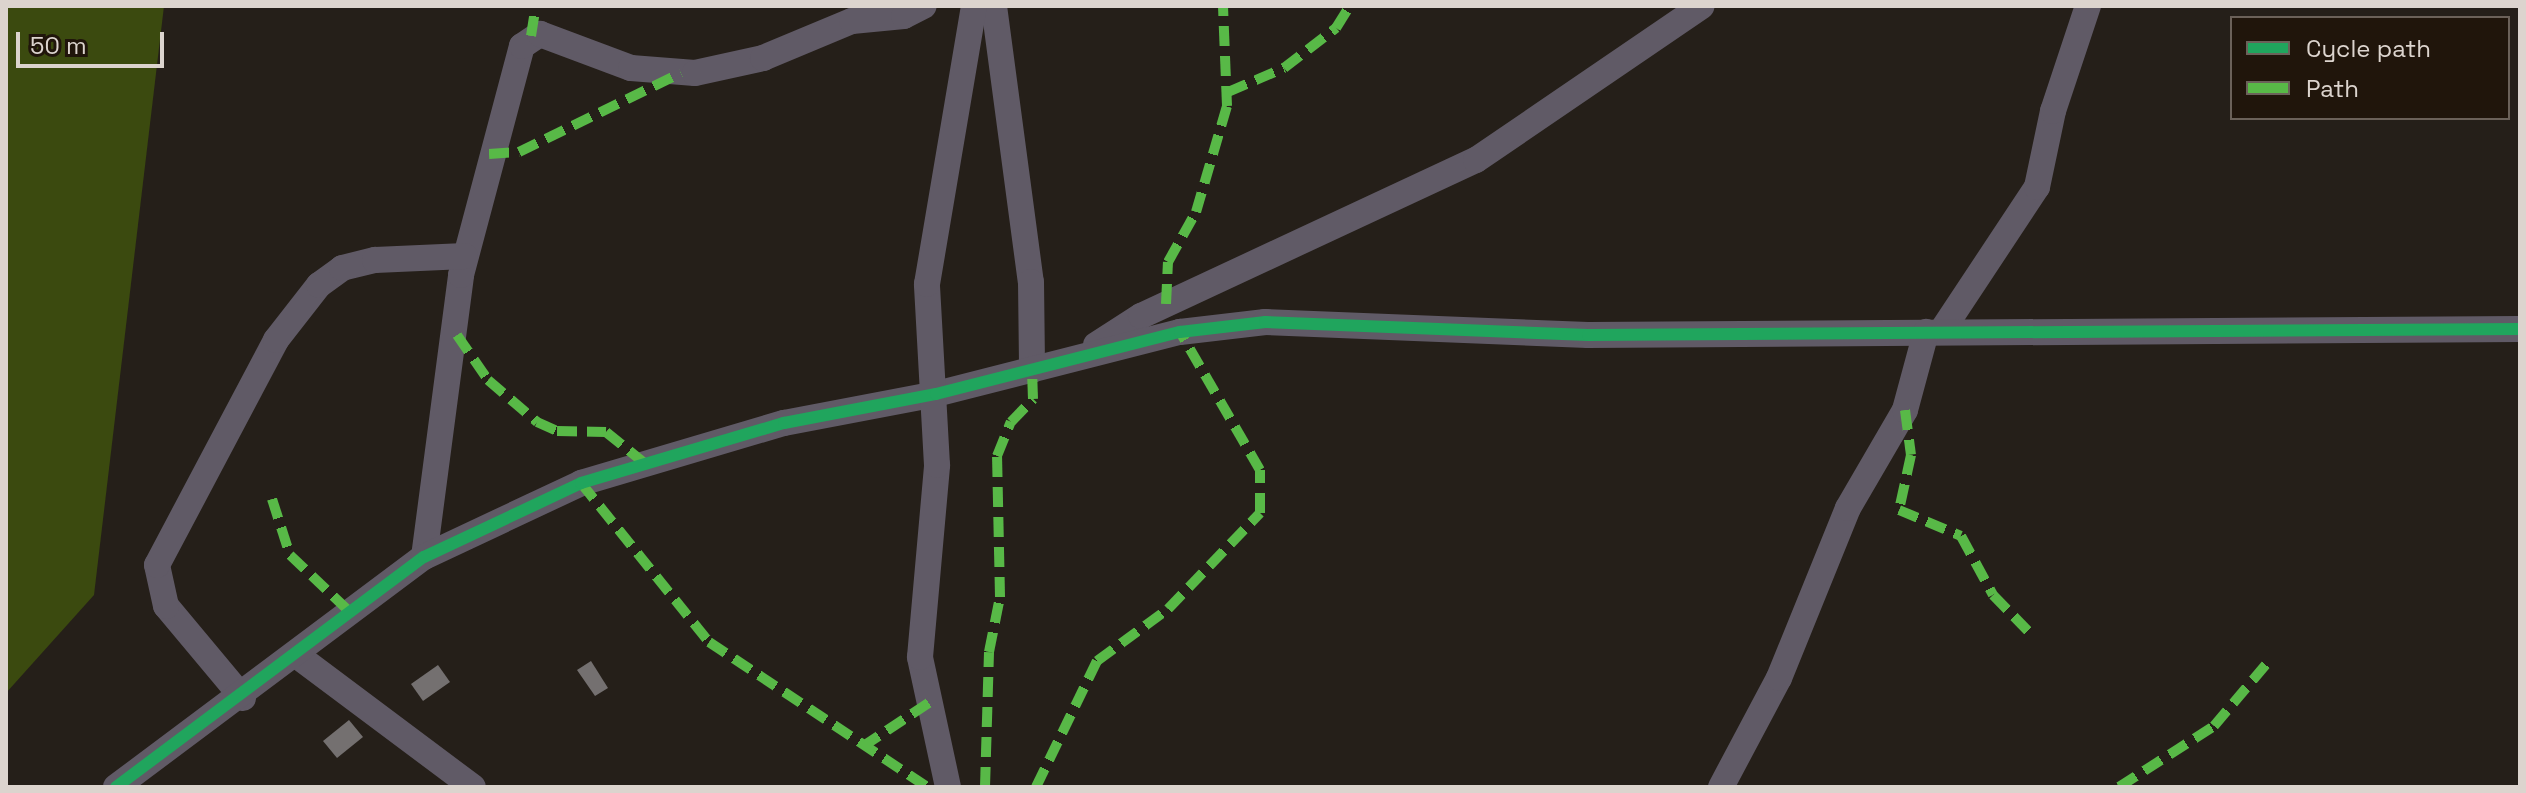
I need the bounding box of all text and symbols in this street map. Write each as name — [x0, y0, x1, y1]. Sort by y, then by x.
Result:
scale bar — [20, 16, 168, 66]
legend — [2230, 16, 2510, 120]
text: 50 m — [30, 30, 87, 61]
text: Cycle path — [2306, 33, 2431, 64]
text: Path — [2306, 73, 2359, 104]

